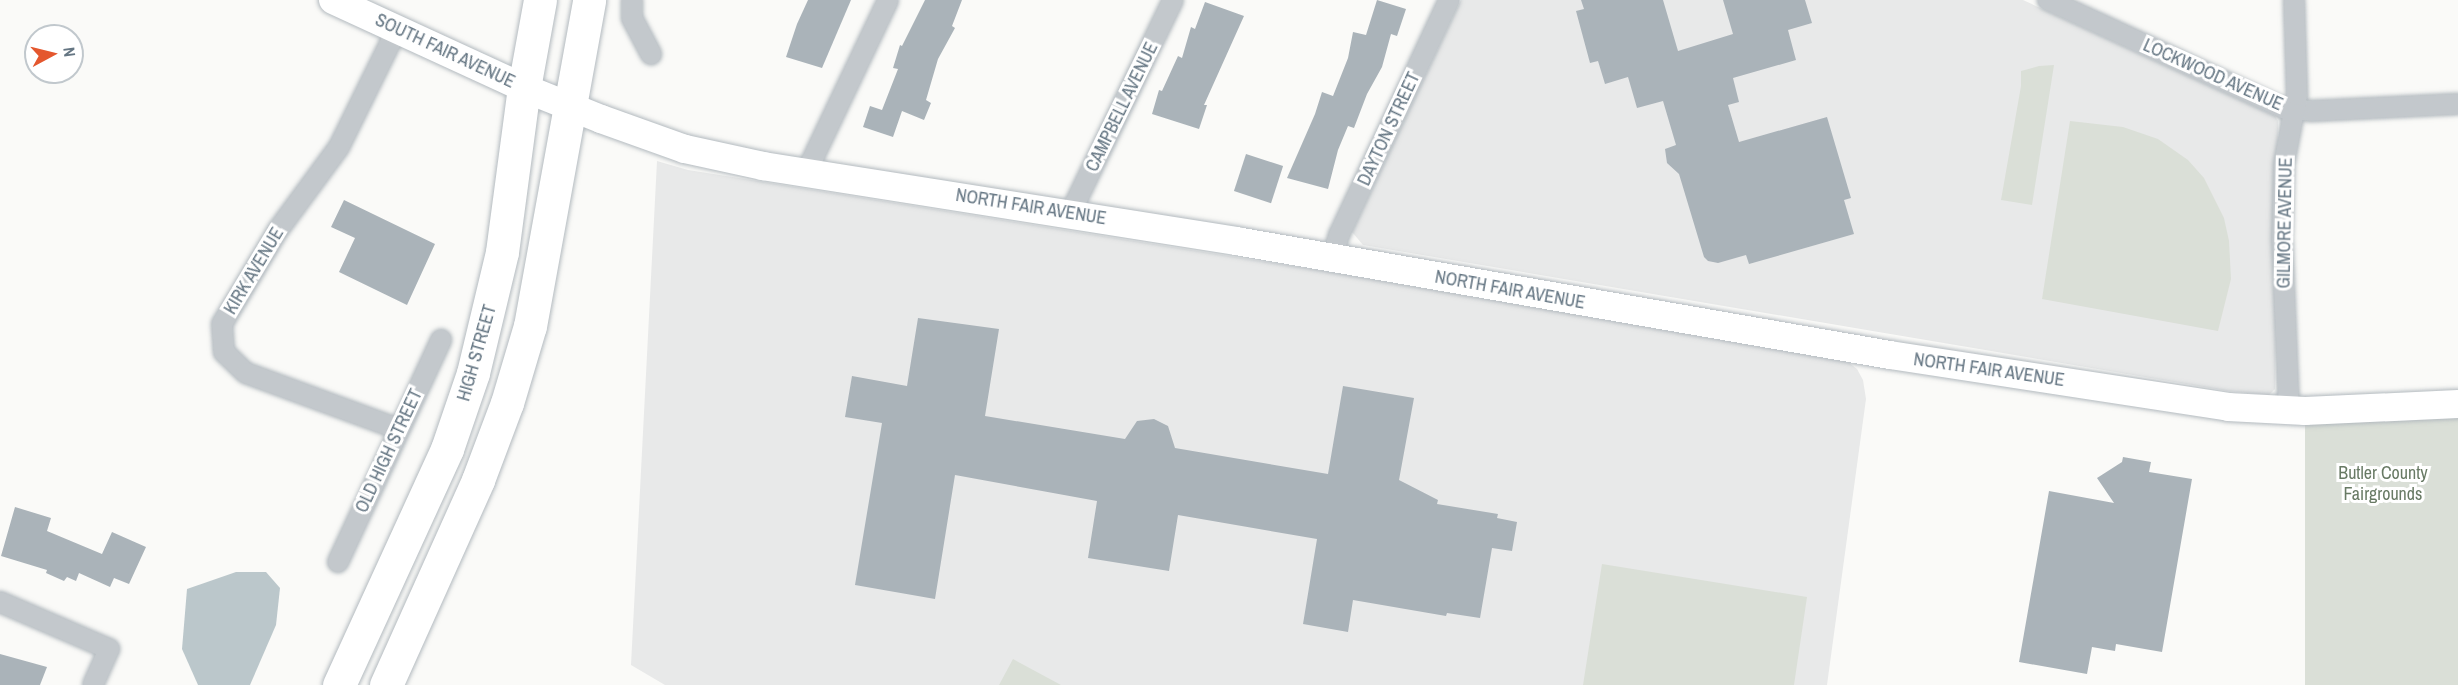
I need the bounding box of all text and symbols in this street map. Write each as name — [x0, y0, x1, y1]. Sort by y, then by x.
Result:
street label: SOUTH FAIR AVENUE — [371, 9, 519, 93]
north arrow — [24, 24, 84, 84]
street label: LOCKWOOD AVENUE — [2139, 34, 2287, 116]
street label: CAMPBELL AVENUE — [1081, 38, 1163, 176]
text: N — [58, 46, 81, 58]
street label: DAYTON STREET — [1353, 69, 1425, 189]
street label: GILMORE AVENUE — [2273, 157, 2297, 289]
street label: NORTH FAIR AVENUE — [954, 184, 1108, 230]
street label: KIRK AVENUE — [219, 223, 289, 319]
street label: NORTH FAIR AVENUE — [1433, 266, 1587, 314]
street label: HIGH STREET — [453, 302, 501, 404]
street label: NORTH FAIR AVENUE — [1912, 349, 2066, 391]
street label: OLD HIGH STREET — [351, 386, 427, 516]
park label: Butler County Fairgrounds — [2338, 463, 2428, 506]

